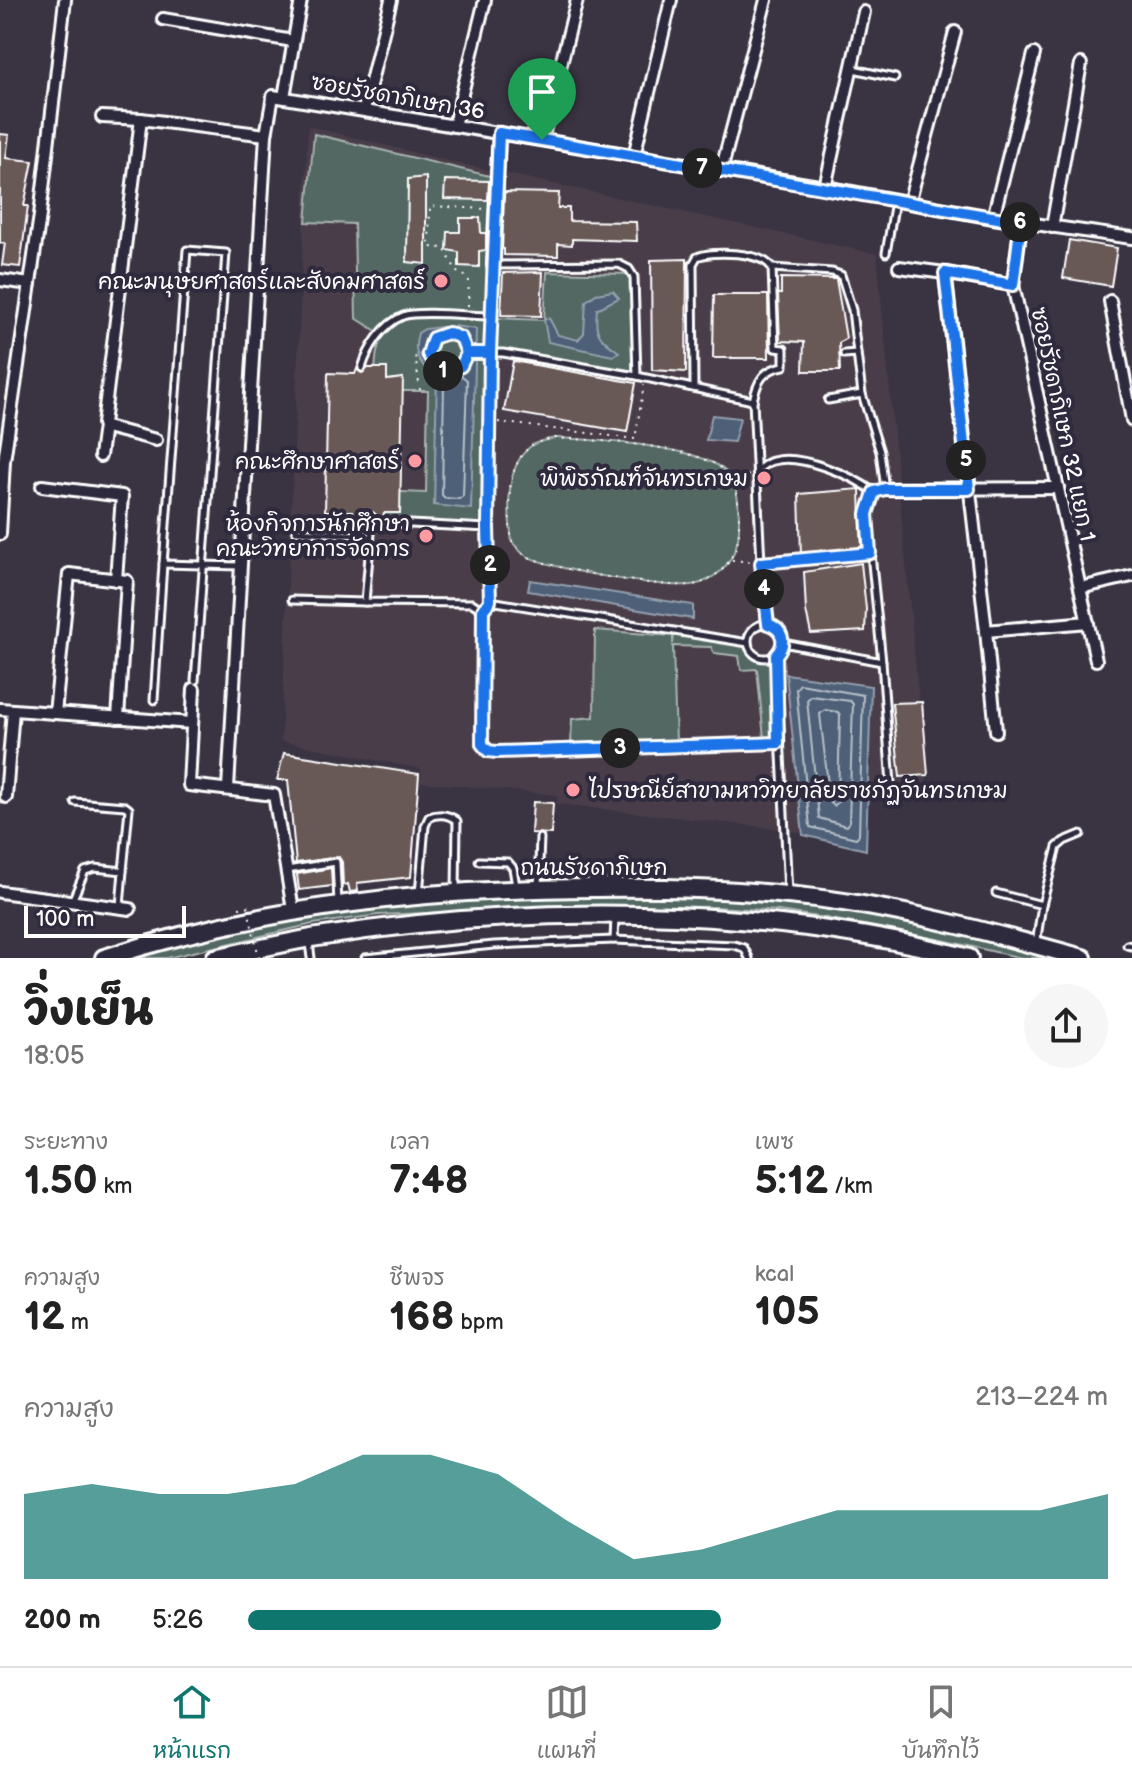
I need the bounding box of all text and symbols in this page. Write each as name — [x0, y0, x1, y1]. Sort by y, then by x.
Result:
pin — [508, 58, 576, 140]
street label: ซอยรัชดาภิเษก 36 — [309, 68, 487, 126]
icon: arrive — [520, 70, 564, 114]
pin: 7 — [682, 148, 722, 188]
text: 7 — [696, 154, 708, 181]
pin: 6 — [1000, 202, 1040, 242]
text: 6 — [1013, 208, 1027, 235]
place label: คณะมนุษยศาสตร์และสังคมศาสตร์ — [98, 267, 425, 298]
marker: คณะมนุษยศาสตร์และสังคมศาสตร์ — [432, 272, 450, 290]
street label: ซอยรัชดาภิเษก 32 แยก 1 — [1025, 305, 1102, 544]
pin: 1 — [423, 351, 463, 391]
text: 1 — [438, 357, 448, 384]
pin: 5 — [946, 440, 986, 480]
text: 5 — [960, 446, 972, 473]
place label: คณะศึกษาศาสตร์ — [235, 447, 399, 476]
marker: คณะศึกษาศาสตร์ — [406, 452, 424, 470]
place label: พิพิธภัณฑ์จันทรเกษม — [540, 464, 748, 493]
marker: พิพิธภัณฑ์จันทรเกษม — [755, 469, 773, 487]
place label: ห้องกิจการนักศึกษา คณะวิทยาการจัดการ — [216, 509, 410, 563]
marker: ห้องกิจการนักศึกษา คณะวิทยาการจัดการ — [417, 527, 435, 545]
pin: 2 — [470, 545, 510, 585]
text: 2 — [483, 551, 497, 578]
pin: 4 — [744, 569, 784, 609]
text: 4 — [758, 575, 770, 602]
pin: 3 — [600, 728, 640, 768]
text: 3 — [614, 734, 626, 761]
place label: ไปรษณีย์สาขามหาวิทยาลัยราชภัฏจันทรเกษม — [588, 776, 1008, 805]
marker: ไปรษณีย์สาขามหาวิทยาลัยราชภัฏจันทรเกษม — [564, 781, 582, 799]
street label: ถนนรัชดาภิเษก — [521, 854, 667, 882]
scale bar — [24, 902, 186, 938]
text: 100 m — [36, 906, 95, 933]
text: วิ่งเย็น — [24, 984, 153, 1037]
button: share — [1024, 984, 1108, 1068]
text: 18:05 — [24, 1041, 85, 1072]
text: ระยะทาง — [24, 1129, 108, 1156]
text: เวลา — [389, 1129, 430, 1156]
text: เพซ — [755, 1129, 794, 1156]
text: 1.50 — [24, 1157, 98, 1205]
text: 7:48 — [389, 1157, 469, 1205]
text: 5:12 — [755, 1157, 828, 1205]
text: km — [98, 1173, 133, 1200]
text: /km — [828, 1173, 873, 1200]
text: kcal — [755, 1261, 794, 1288]
text: ความสูง — [24, 1265, 100, 1292]
text: ชีพจร — [389, 1265, 445, 1292]
text: 105 — [755, 1288, 820, 1336]
text: 12 — [24, 1293, 65, 1341]
text: 168 — [389, 1293, 454, 1341]
text: m — [65, 1309, 89, 1336]
text: bpm — [454, 1309, 504, 1336]
text: 213–224 m — [975, 1382, 1108, 1413]
text: ความสูง — [24, 1394, 114, 1425]
text: 200 m — [24, 1605, 101, 1636]
text: 5:26 — [152, 1605, 203, 1636]
tab: หน้าแรก — [153, 1680, 231, 1766]
tab: แผนที่ — [537, 1680, 596, 1766]
tab: บันทึกไว้ — [902, 1680, 979, 1766]

